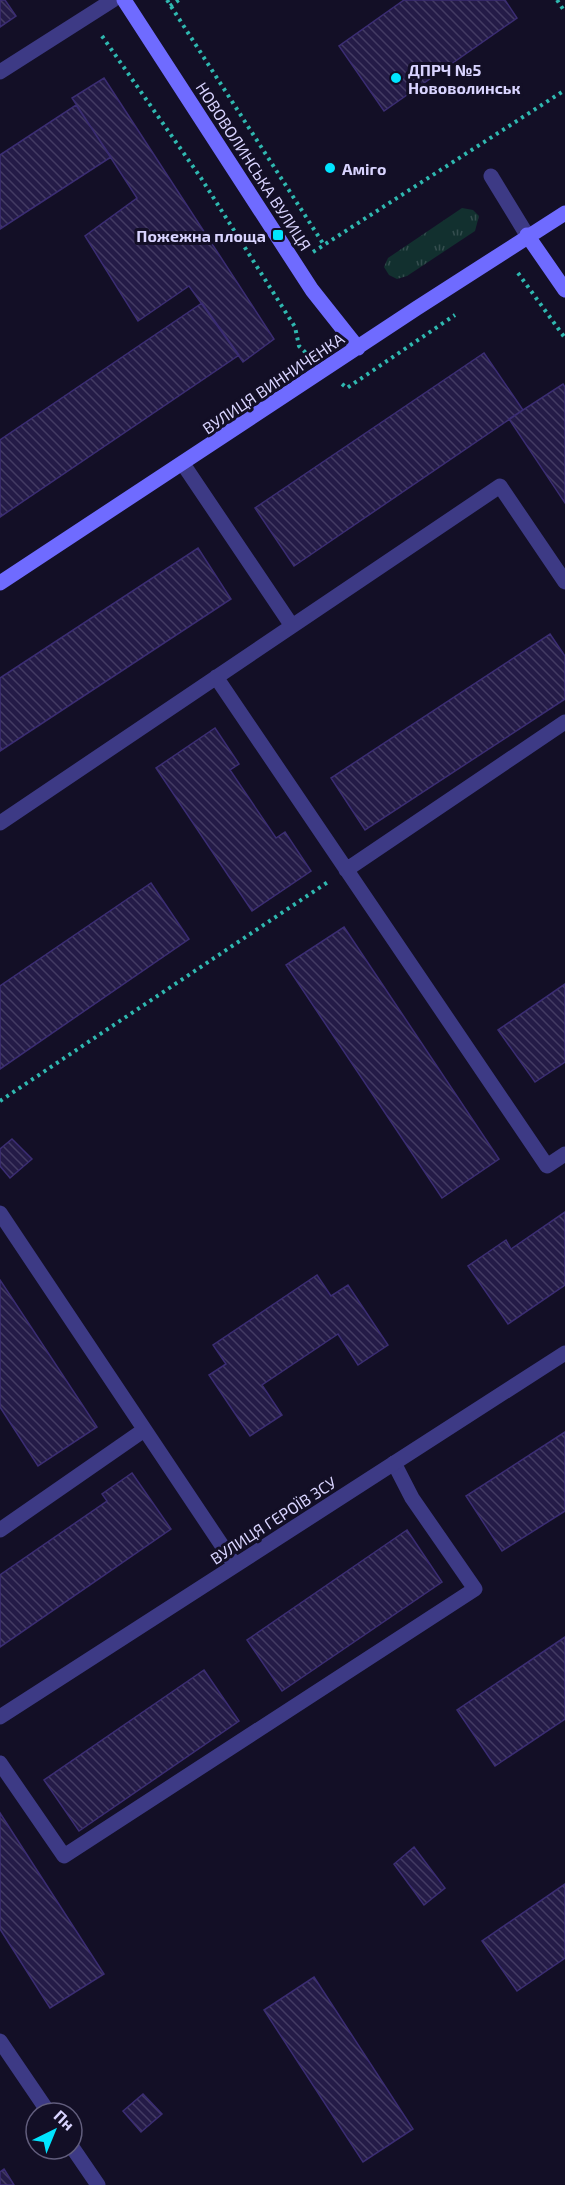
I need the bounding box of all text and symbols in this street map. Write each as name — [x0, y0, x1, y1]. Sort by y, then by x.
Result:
place label: ДПРЧ №5 Нововолинськ — [408, 60, 521, 97]
marker: ДПРЧ №5 Нововолинськ — [389, 71, 403, 85]
street label: НОВОВОЛИНСЬКА ВУЛИЦЯ — [192, 78, 316, 254]
place label: Аміго — [342, 159, 386, 178]
marker: Аміго — [323, 161, 337, 175]
place label: Пожежна площа — [136, 226, 266, 245]
marker: Пожежна площа — [271, 228, 285, 242]
street label: ВУЛИЦЯ ВИННИЧЕНКА — [199, 328, 347, 437]
street label: ВУЛИЦЯ ГЕРОЇВ ЗСУ — [207, 1472, 339, 1568]
north arrow — [24, 2101, 84, 2161]
text: Пн — [50, 2106, 79, 2134]

